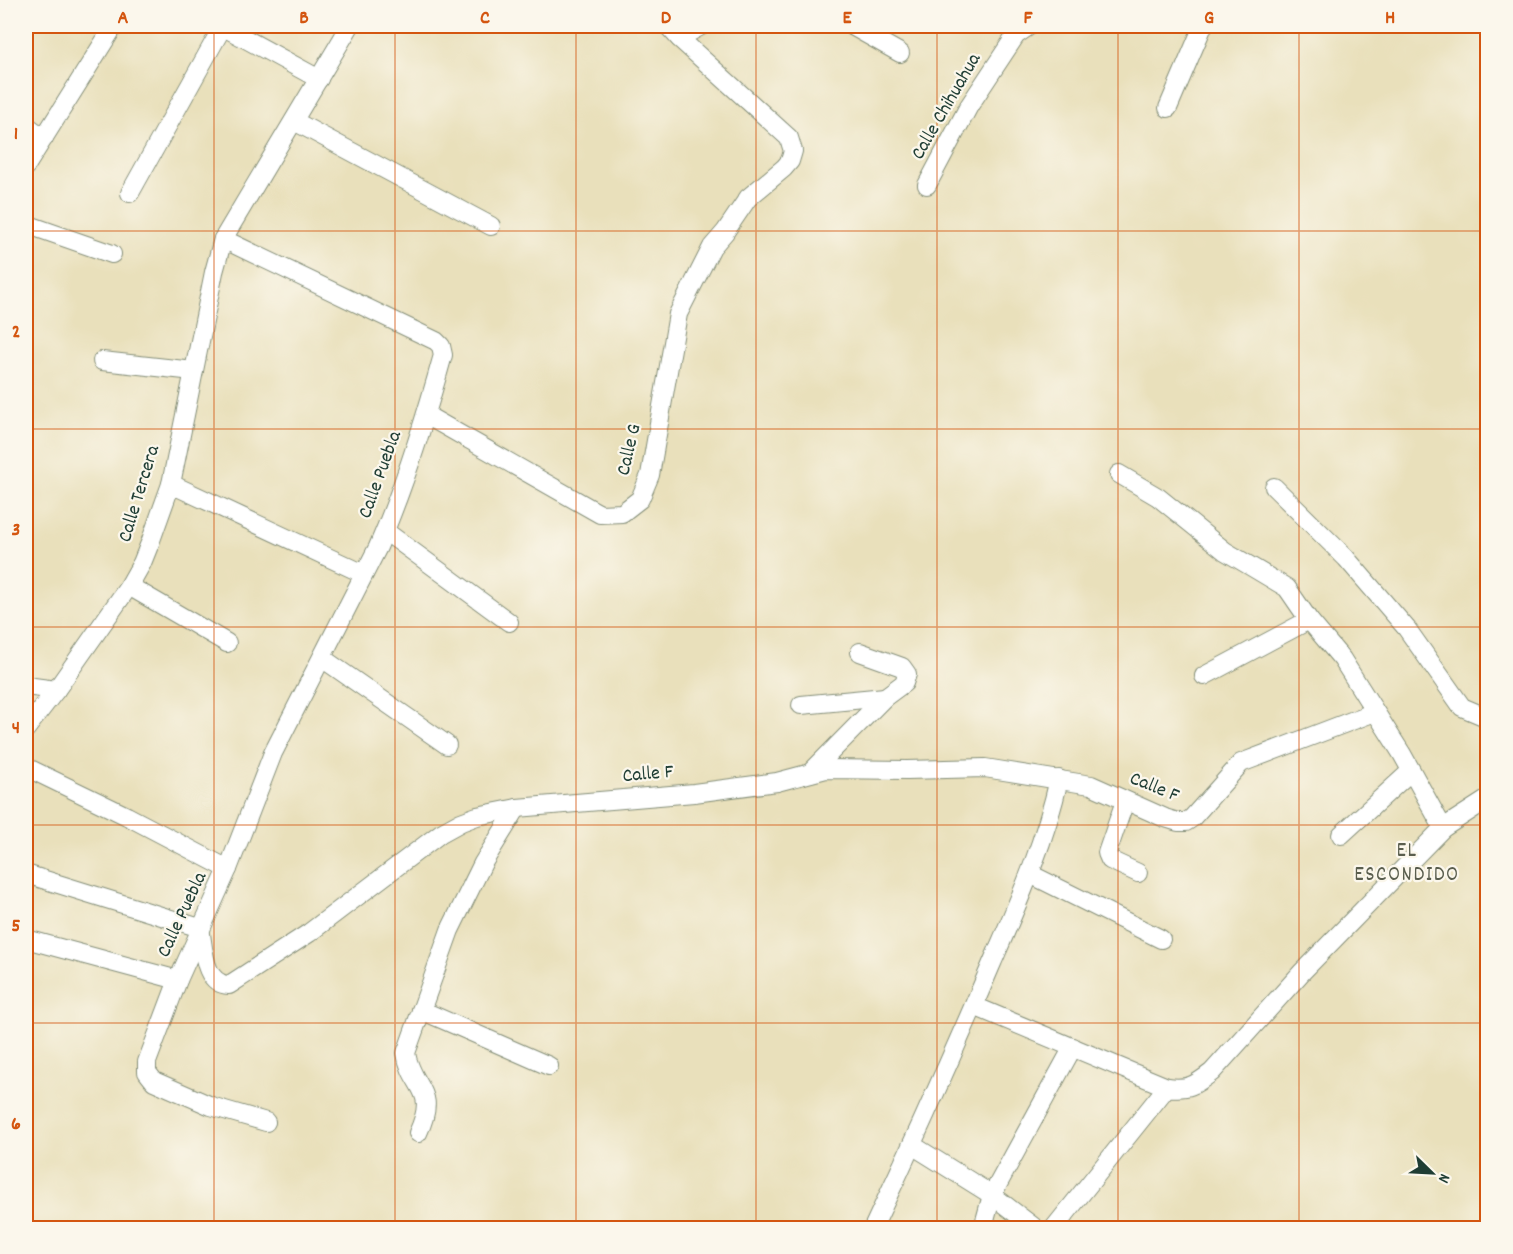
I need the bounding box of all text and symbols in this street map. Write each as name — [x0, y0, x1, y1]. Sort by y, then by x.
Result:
text: A — [118, 5, 129, 33]
text: B — [299, 5, 309, 33]
text: C — [480, 5, 490, 33]
text: D — [661, 5, 672, 33]
text: E — [842, 5, 852, 33]
text: F — [1024, 5, 1034, 33]
text: G — [1204, 5, 1214, 33]
text: H — [1385, 5, 1395, 33]
street label: Calle Chihuahua — [905, 48, 989, 166]
text: 1 — [14, 121, 18, 149]
text: 2 — [12, 319, 20, 347]
street label: Calle G — [610, 421, 650, 479]
street label: Calle Puebla — [352, 427, 410, 523]
street label: Calle Tercera — [112, 441, 168, 546]
text: 3 — [12, 517, 20, 545]
text: 4 — [12, 715, 20, 743]
street label: Calle F — [621, 759, 675, 791]
street label: Calle F — [1125, 765, 1183, 811]
district label: EL ESCONDIDO — [1354, 837, 1460, 891]
street label: Calle Puebla — [151, 867, 215, 962]
text: 5 — [11, 913, 21, 941]
text: 6 — [11, 1111, 21, 1139]
north arrow — [1402, 1143, 1462, 1203]
text: N — [1431, 1170, 1456, 1186]

